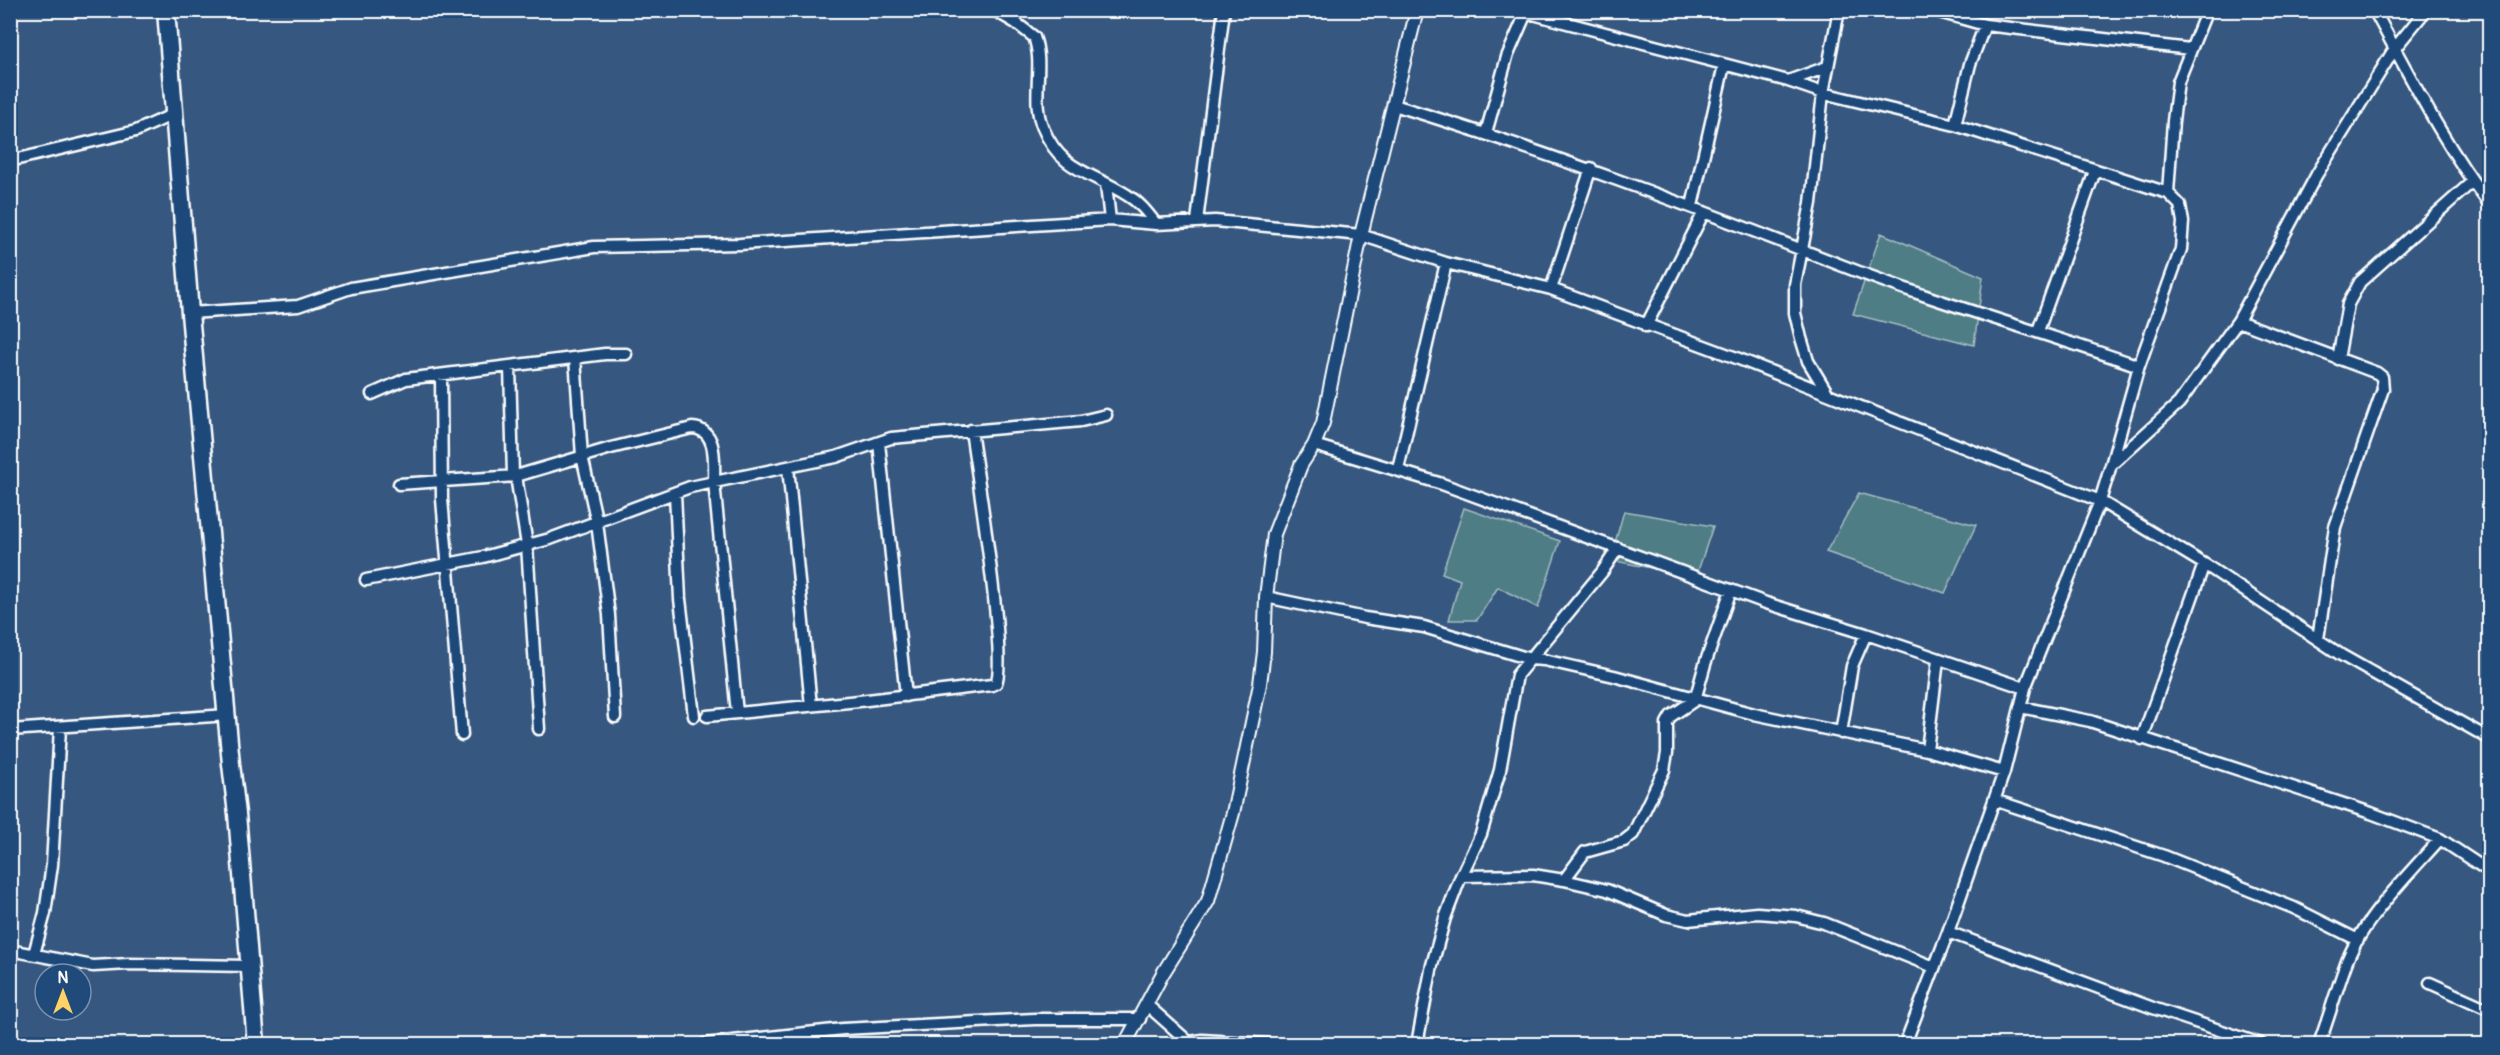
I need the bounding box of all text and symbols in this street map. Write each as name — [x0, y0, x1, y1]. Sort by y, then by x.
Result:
north arrow — [33, 962, 93, 1022]
text: N — [58, 968, 69, 988]

